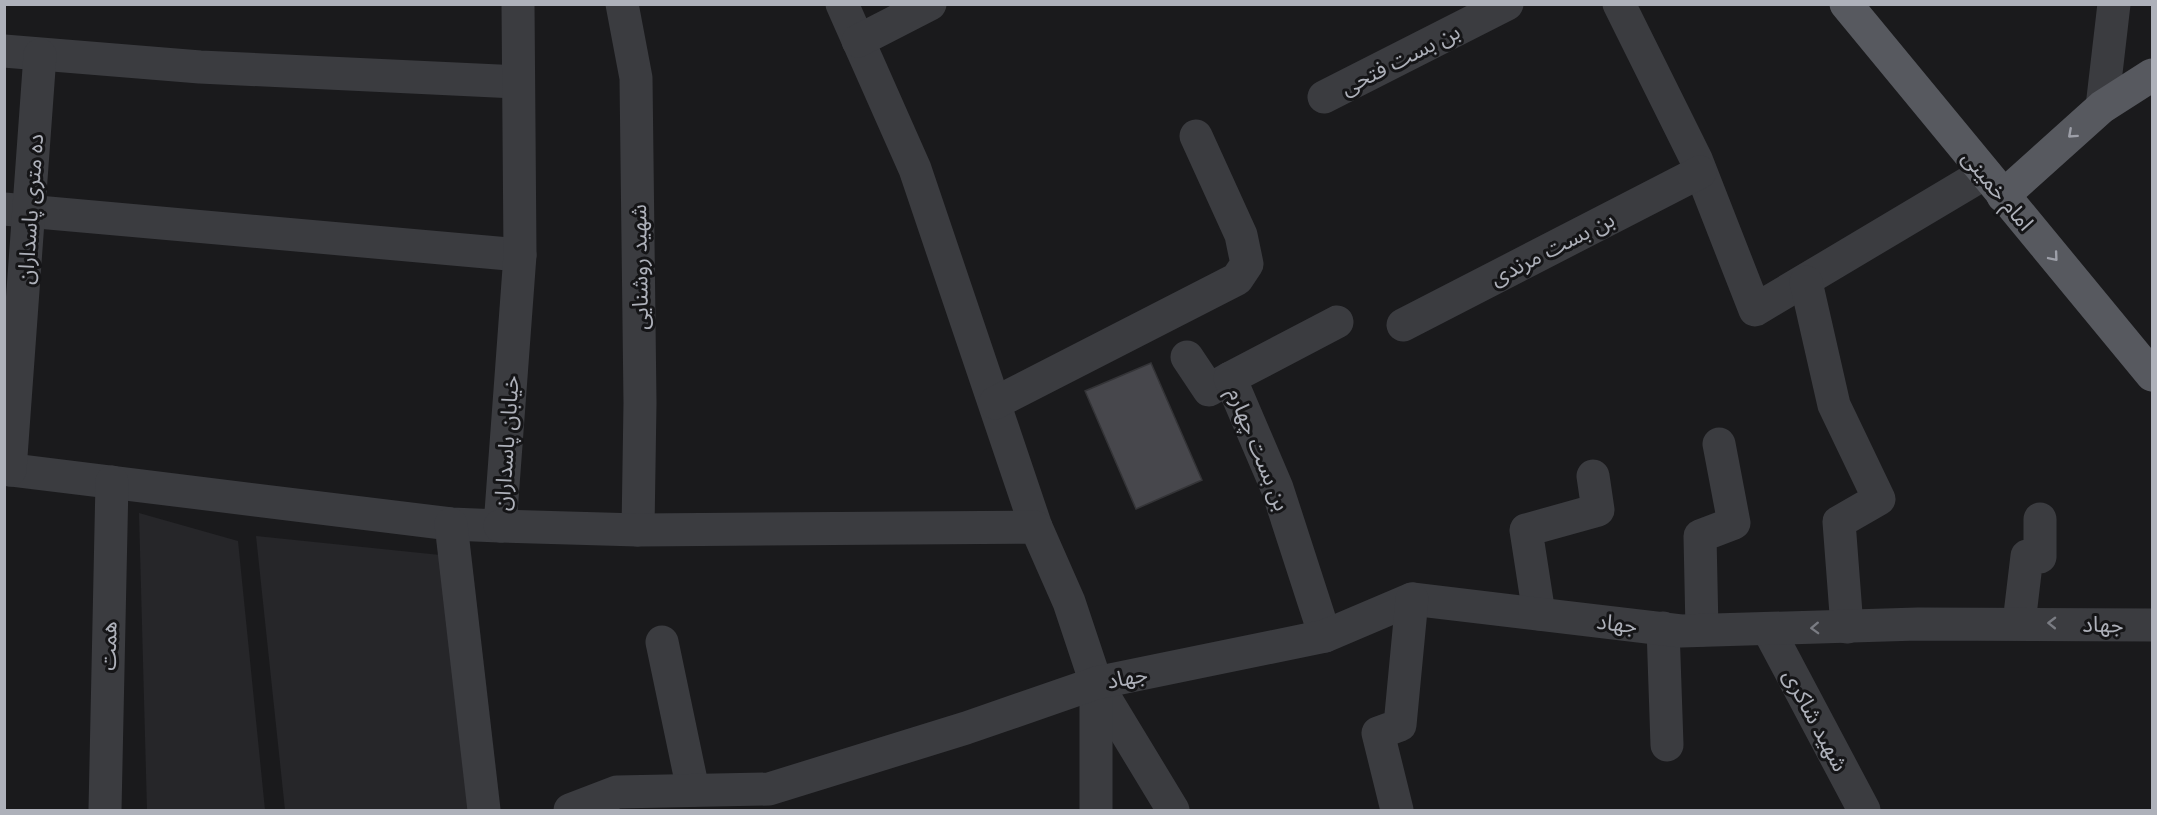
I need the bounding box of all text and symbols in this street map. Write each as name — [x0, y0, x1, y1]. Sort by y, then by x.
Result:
street label: بن بست فتحی — [1336, 17, 1464, 101]
one-way arrow — [2068, 127, 2078, 138]
street label: ده متری پاسداران — [11, 133, 50, 285]
street label: امام خمینی — [1954, 144, 2040, 238]
street label: شهید روشنایی — [624, 204, 654, 330]
street label: بن بست مرندی — [1485, 205, 1619, 291]
one-way arrow — [2047, 250, 2058, 261]
street label: خیابان پاسداران — [487, 374, 526, 512]
street label: بن بست چهارم — [1219, 383, 1296, 516]
street label: جهاد — [1595, 607, 1639, 639]
street label: جهاد — [2082, 610, 2124, 638]
one-way arrow — [2048, 617, 2057, 630]
street label: همت — [94, 621, 122, 671]
one-way arrow — [1811, 622, 1820, 634]
street label: جهاد — [1104, 659, 1150, 695]
street label: شهید شاکری — [1777, 664, 1855, 776]

